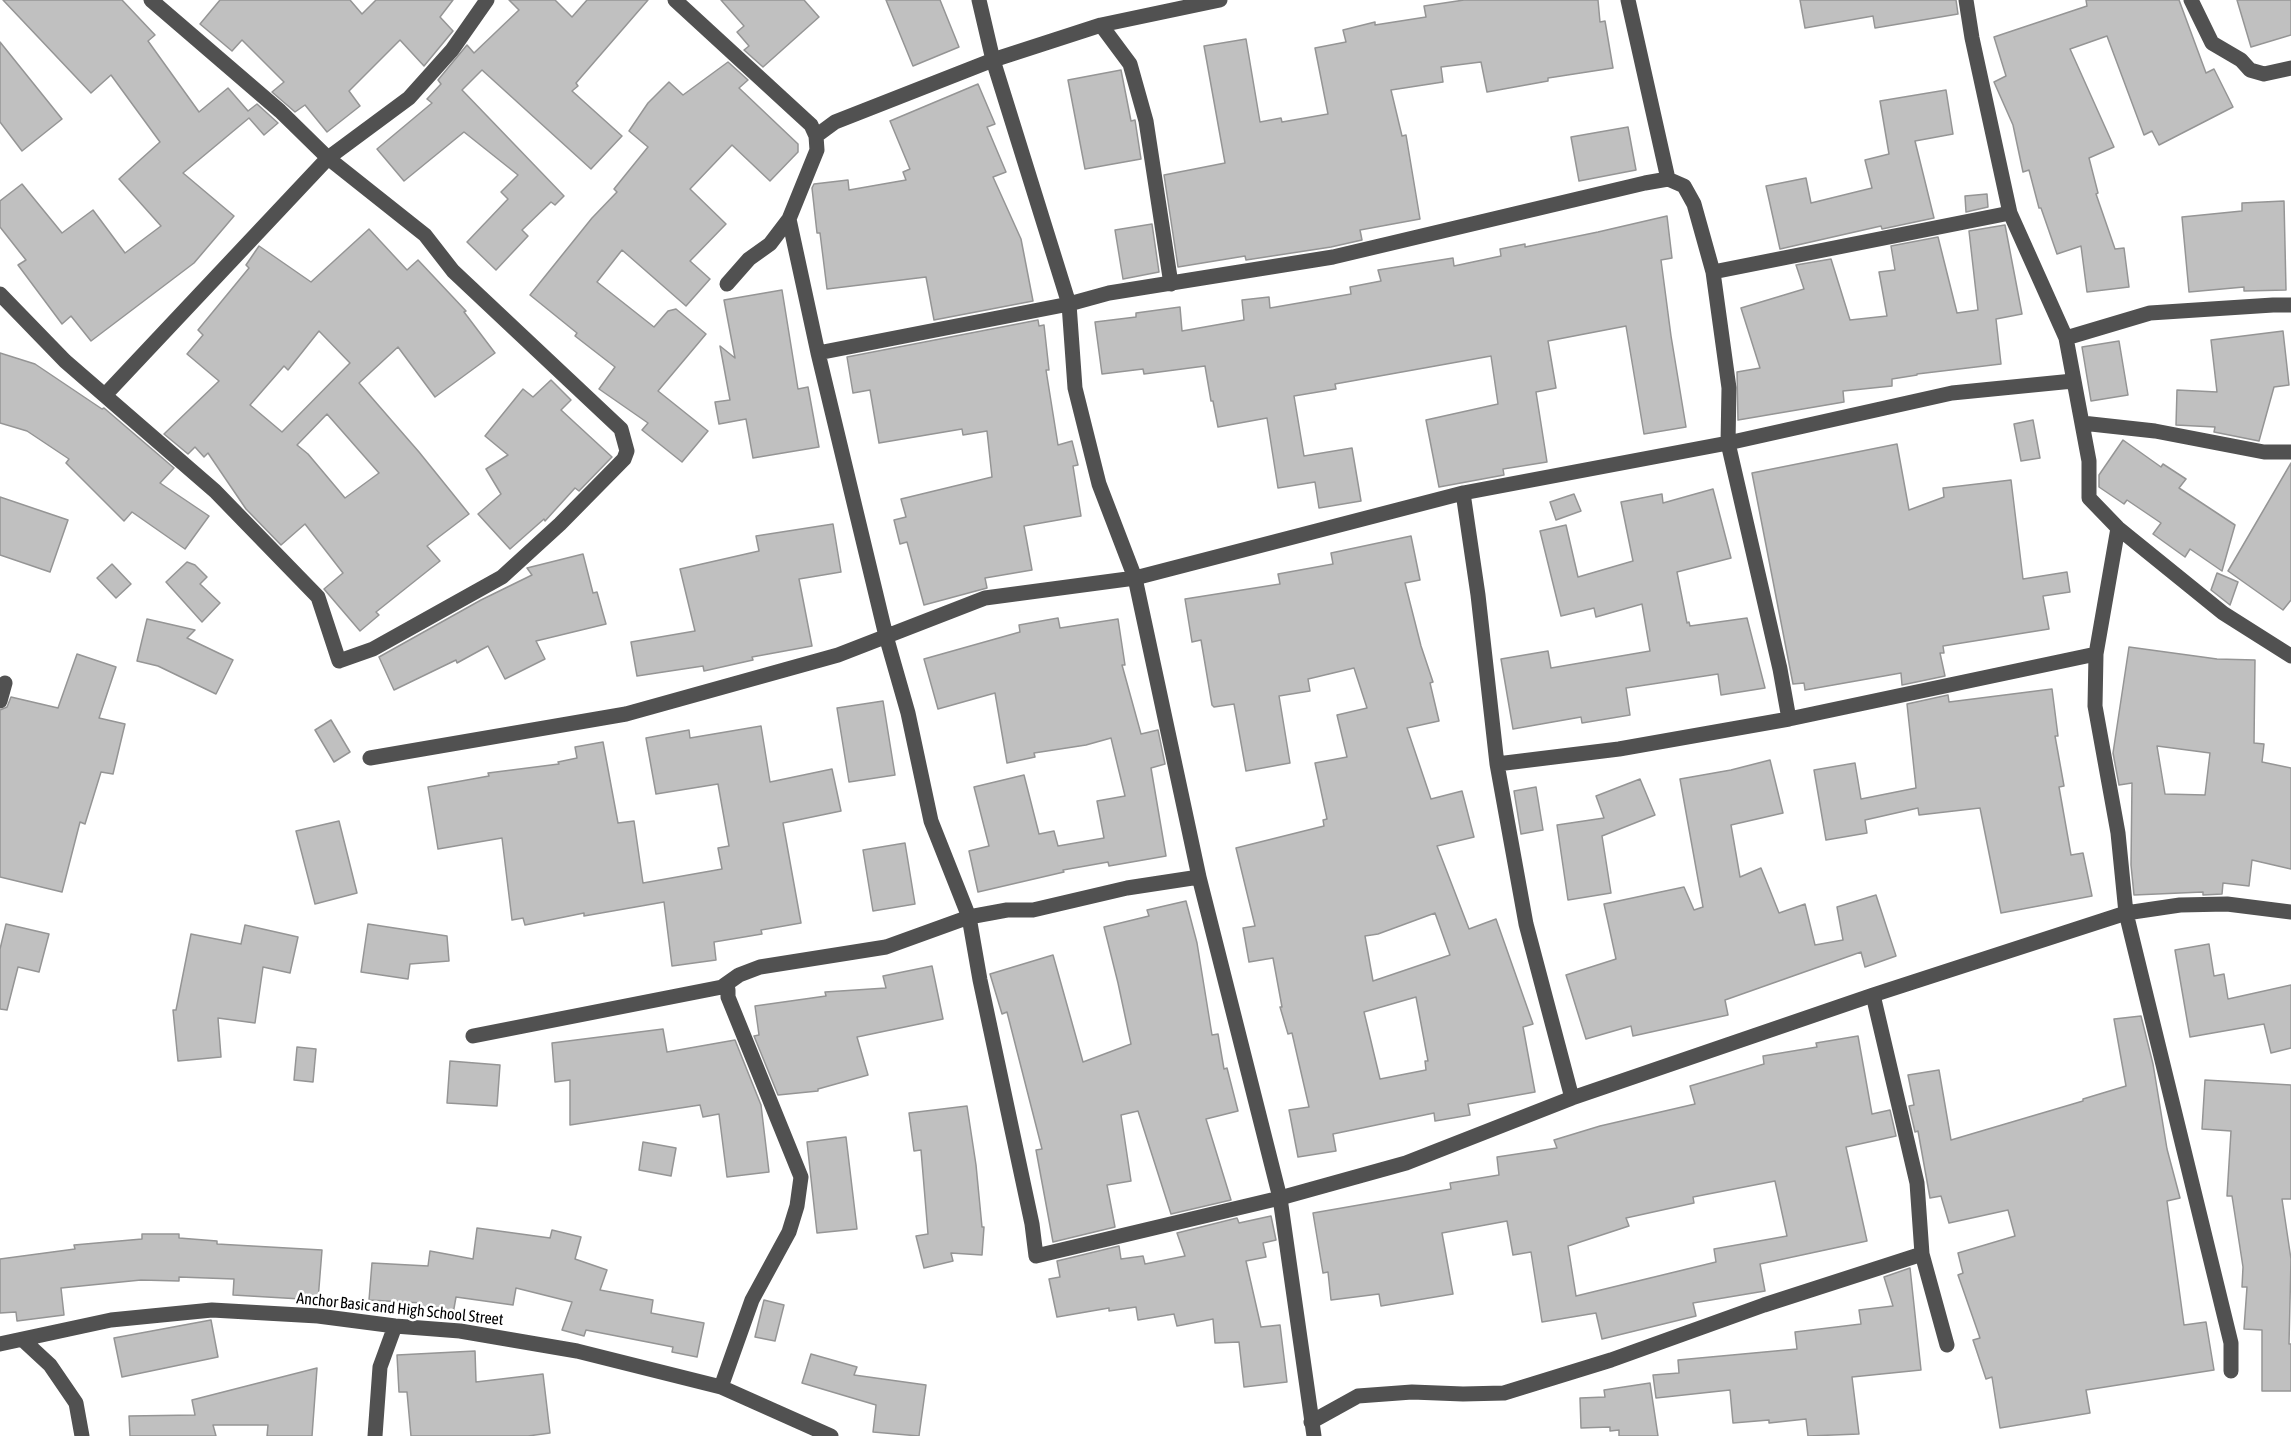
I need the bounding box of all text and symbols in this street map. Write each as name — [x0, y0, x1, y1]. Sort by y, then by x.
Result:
street label: Anchor Basic and High School Street — [296, 1289, 504, 1329]

